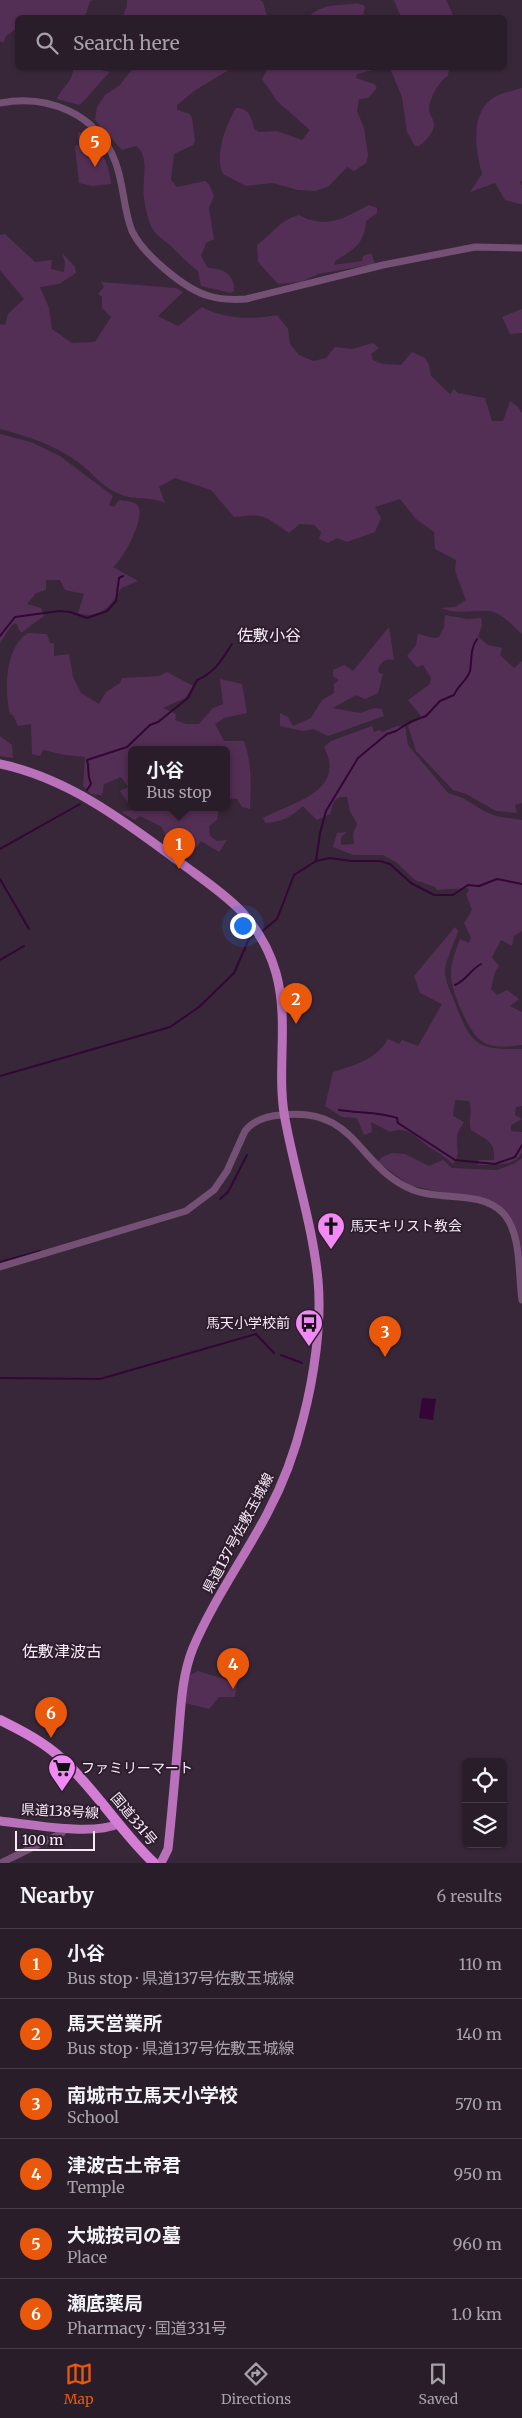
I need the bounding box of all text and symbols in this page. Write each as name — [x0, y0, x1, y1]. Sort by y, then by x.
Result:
search box — [15, 15, 507, 70]
icon: search — [33, 29, 61, 57]
text: Search here — [73, 31, 180, 55]
pin: 5 — [79, 126, 111, 167]
district label: 佐敷小谷 — [237, 625, 301, 645]
popup — [128, 746, 230, 811]
text: 小谷 — [146, 758, 184, 782]
text: Bus stop — [146, 782, 212, 802]
pin: 1 — [163, 828, 195, 869]
your location — [230, 913, 256, 939]
pin: 2 — [280, 983, 312, 1024]
church icon: 馬天キリスト教会 — [316, 1211, 346, 1250]
place label: 馬天キリスト教会 — [350, 1217, 462, 1235]
bus stop icon: 馬天小学校前 — [294, 1308, 324, 1347]
place label: 馬天小学校前 — [206, 1314, 290, 1332]
pin: 3 — [369, 1316, 401, 1357]
street label: 県道137号佐敷玉城線 — [199, 1470, 277, 1596]
district label: 佐敷津波古 — [22, 1641, 102, 1661]
pin: 4 — [217, 1648, 249, 1689]
pin: 6 — [35, 1697, 67, 1738]
supermarket icon: ファミリーマート — [47, 1753, 77, 1792]
map controls — [462, 1758, 507, 1848]
button: locate — [462, 1758, 507, 1803]
place label: ファミリーマート — [81, 1759, 193, 1777]
street label: 国道331号 — [107, 1789, 161, 1849]
street label: 県道138号線 — [21, 1800, 99, 1822]
button: layers — [462, 1803, 507, 1848]
scale bar — [15, 1828, 95, 1851]
text: 100 m — [22, 1831, 63, 1849]
text: Nearby — [20, 1882, 94, 1909]
text: 6 results — [437, 1886, 502, 1906]
text: 小谷 — [67, 1941, 105, 1965]
text: 1 — [32, 1954, 40, 1974]
text: 110 m — [459, 1954, 502, 1974]
text: Bus stop · 県道137号佐敷玉城線 — [67, 1968, 294, 1988]
text: 馬天営業所 — [67, 2011, 162, 2035]
text: 2 — [31, 2024, 41, 2044]
text: 140 m — [456, 2024, 502, 2044]
text: Bus stop · 県道137号佐敷玉城線 — [67, 2038, 294, 2058]
text: 南城市立馬天小学校 — [67, 2083, 238, 2107]
text: 3 — [31, 2094, 41, 2114]
text: 570 m — [455, 2094, 502, 2114]
text: School — [67, 2107, 119, 2127]
text: 津波古土帝君 — [67, 2153, 181, 2177]
text: 4 — [31, 2164, 41, 2184]
text: 950 m — [454, 2164, 502, 2184]
text: Temple — [67, 2177, 125, 2197]
text: 大城按司の墓 — [67, 2223, 181, 2247]
text: 5 — [31, 2234, 41, 2254]
text: 960 m — [453, 2234, 502, 2254]
text: Place — [67, 2247, 107, 2267]
text: 瀬底薬局 — [67, 2291, 143, 2315]
text: 6 — [31, 2304, 41, 2324]
text: 1.0 km — [451, 2304, 502, 2324]
text: Pharmacy · 国道331号 — [67, 2318, 227, 2338]
tab: Map — [64, 2360, 94, 2408]
tab: Directions — [221, 2360, 291, 2408]
tab: Saved — [419, 2360, 458, 2408]

